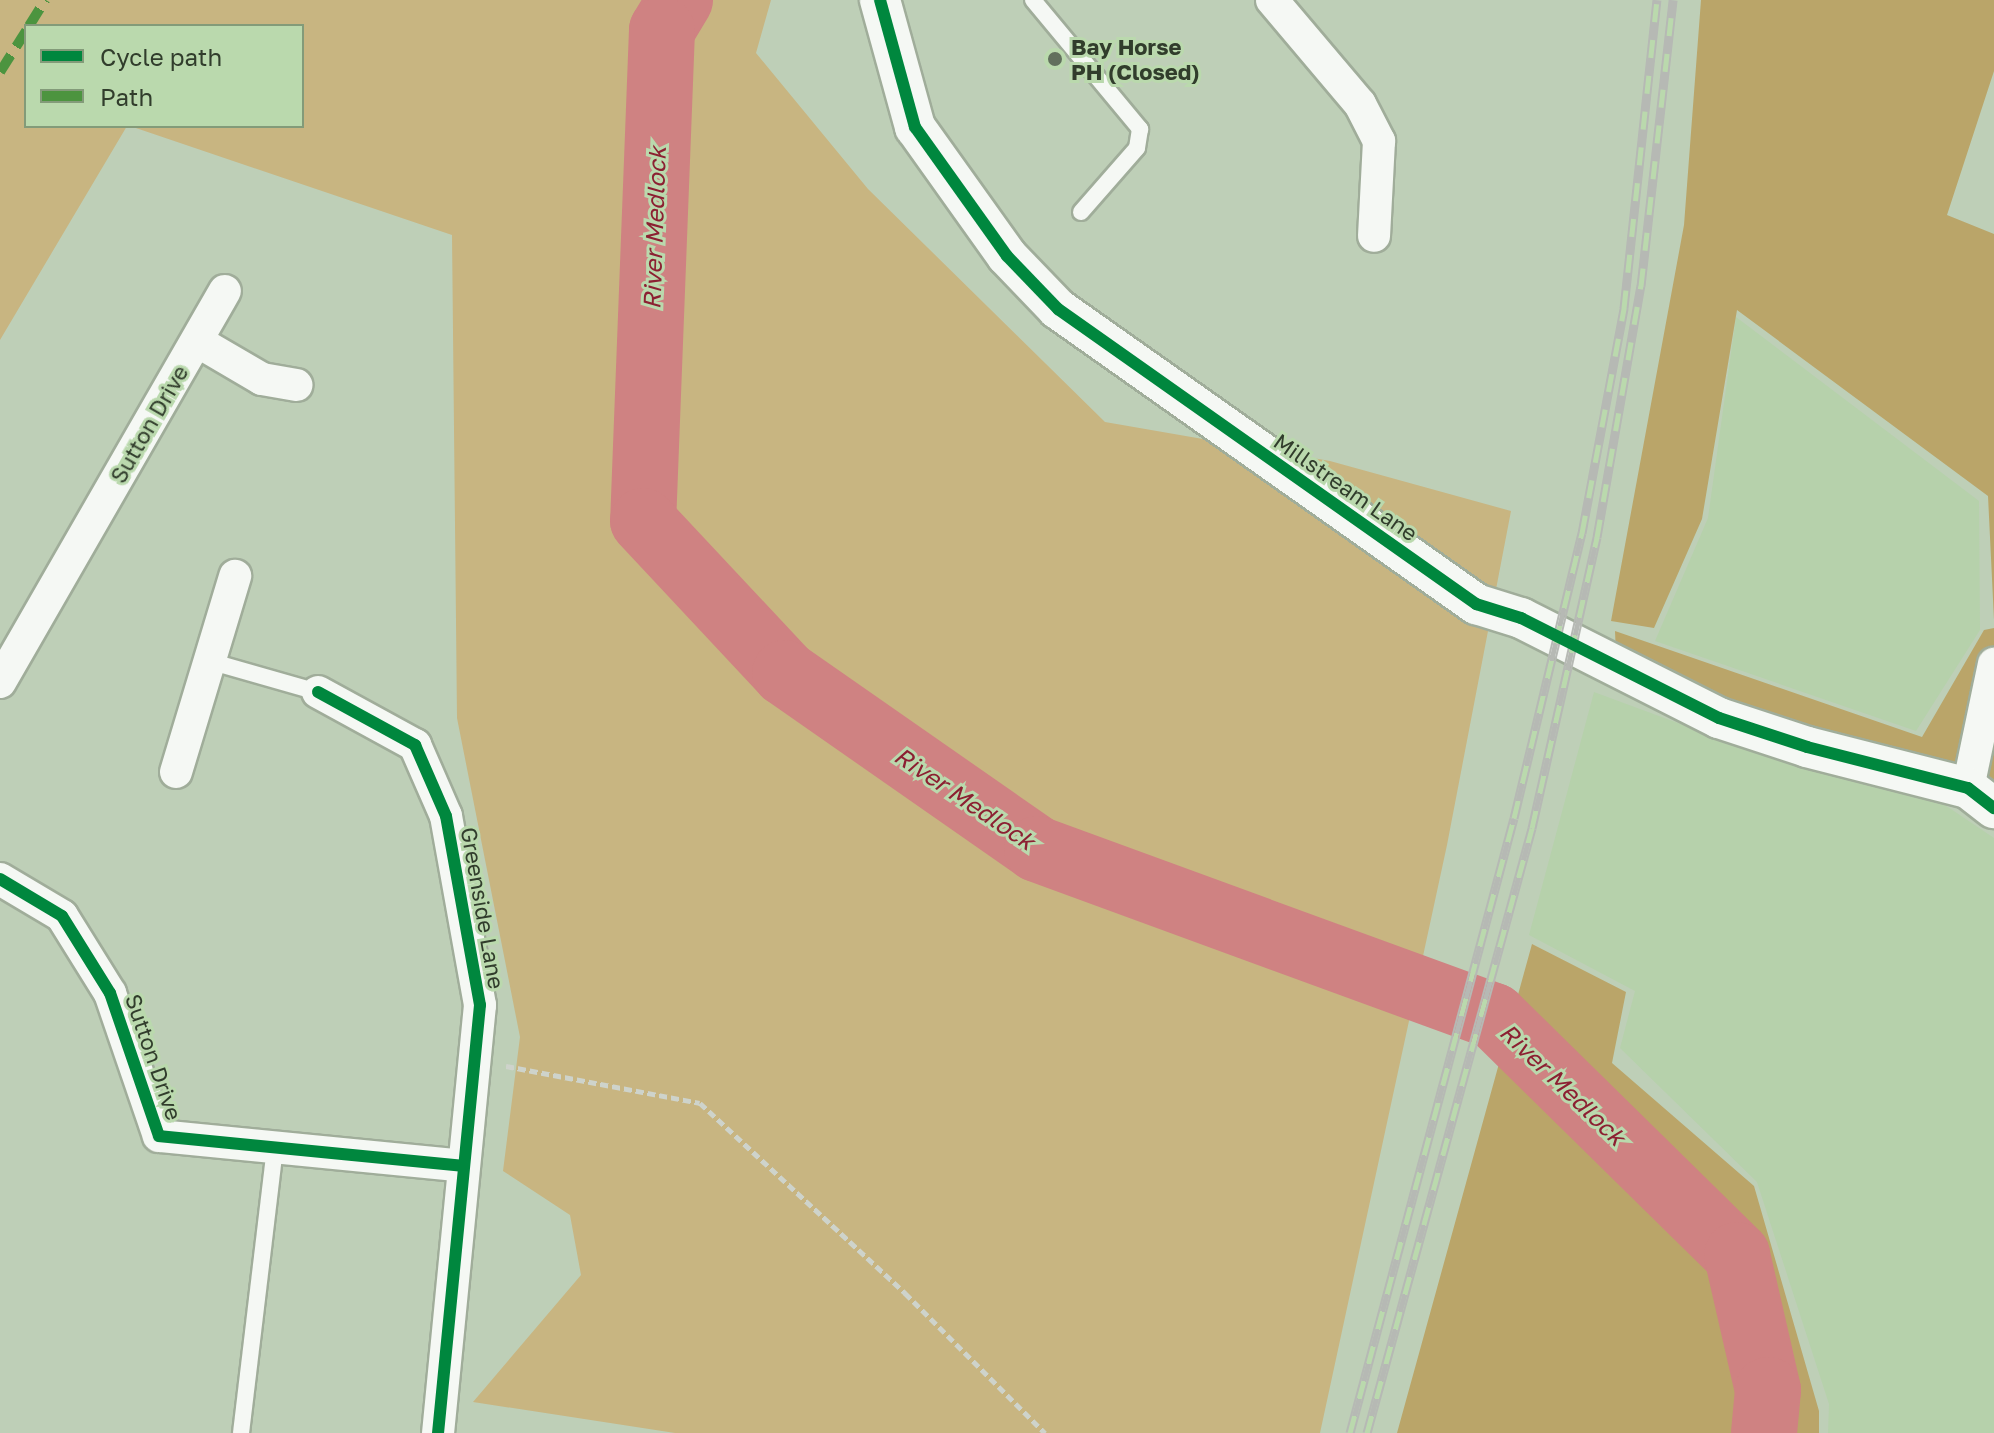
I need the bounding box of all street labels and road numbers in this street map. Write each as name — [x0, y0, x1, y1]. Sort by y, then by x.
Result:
street label: Sutton Drive — [105, 360, 193, 488]
street label: Millstream Lane — [1269, 428, 1423, 546]
street label: Greenside Lane — [456, 825, 510, 991]
street label: Sutton Drive — [120, 991, 188, 1123]

